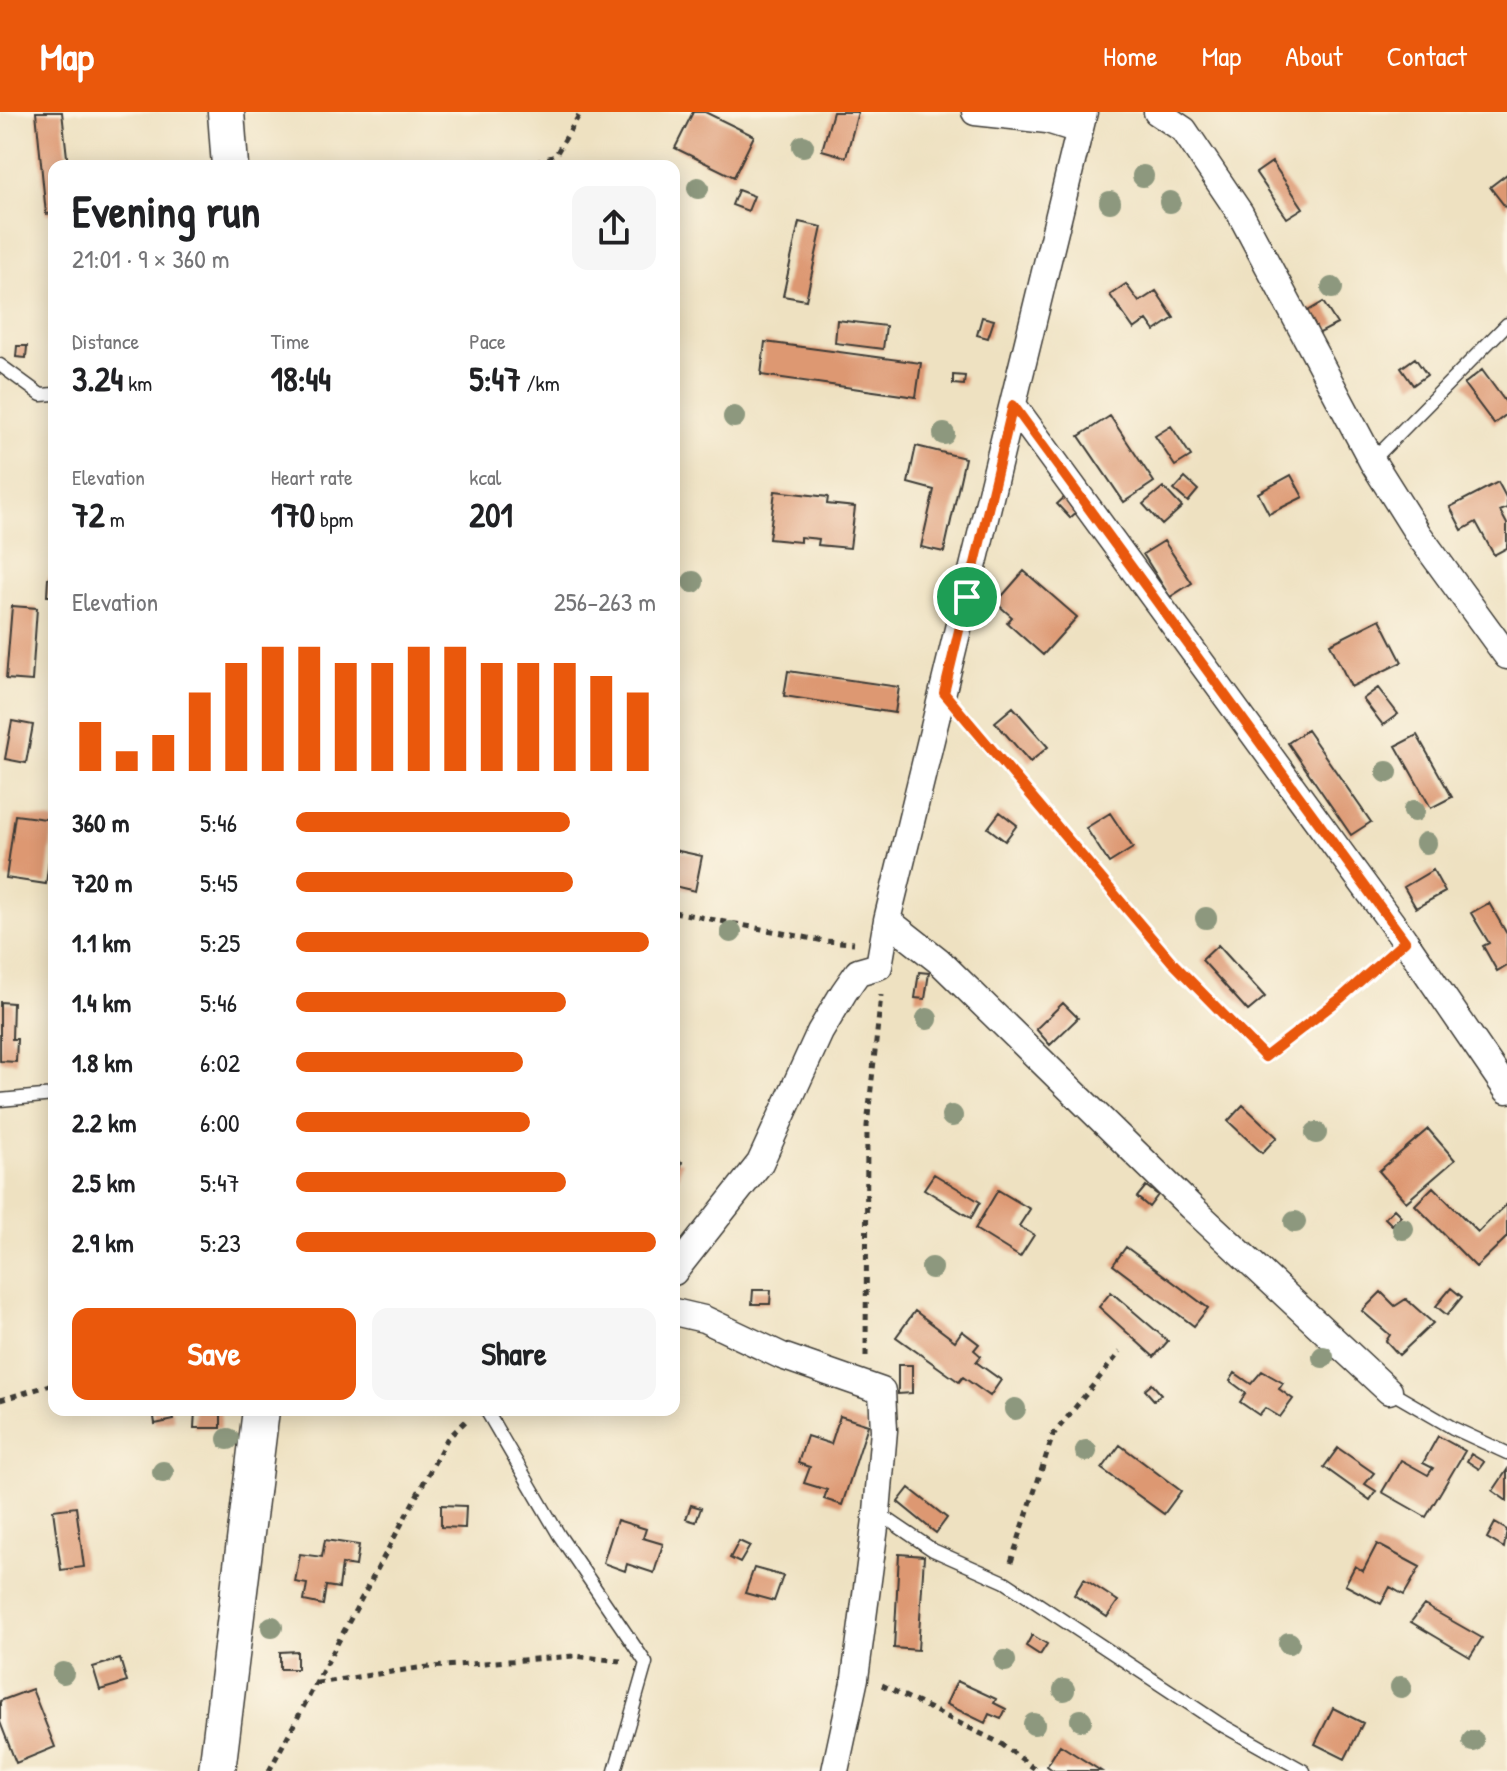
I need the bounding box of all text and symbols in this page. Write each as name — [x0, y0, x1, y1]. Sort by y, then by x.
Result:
text: Map — [40, 30, 94, 82]
text: Home — [1103, 37, 1158, 75]
text: Map — [1202, 37, 1241, 75]
text: About — [1285, 37, 1343, 75]
text: Contact — [1387, 37, 1467, 75]
text: Evening run — [72, 181, 260, 241]
button: share — [572, 186, 656, 270]
text: 21:01 · 9 × 360 m — [72, 241, 229, 276]
text: Distance — [72, 326, 139, 356]
text: Time — [271, 326, 310, 356]
text: Pace — [469, 326, 506, 356]
text: 3.24 — [72, 356, 123, 402]
text: 18:44 — [271, 356, 331, 402]
text: 5:47 — [469, 356, 521, 402]
text: km — [123, 368, 152, 398]
text: /km — [521, 368, 560, 398]
text: Elevation — [72, 462, 145, 492]
text: Heart rate — [271, 462, 353, 492]
text: kcal — [469, 462, 501, 492]
text: 72 — [72, 492, 105, 538]
text: 170 — [271, 492, 315, 538]
text: 201 — [469, 492, 513, 538]
text: m — [105, 504, 125, 534]
text: bpm — [315, 504, 354, 534]
pin — [933, 563, 1001, 631]
icon: arrive — [945, 575, 989, 619]
text: Elevation — [72, 584, 158, 619]
text: 256–263 m — [554, 584, 656, 619]
text: 360 m — [72, 805, 129, 840]
text: 5:46 — [200, 805, 237, 840]
text: 720 m — [72, 865, 132, 900]
text: 5:45 — [200, 865, 238, 900]
text: 1.1 km — [72, 925, 131, 960]
text: 5:25 — [200, 925, 240, 960]
text: 1.4 km — [72, 985, 131, 1020]
text: 5:46 — [200, 985, 237, 1020]
text: 1.8 km — [72, 1045, 133, 1080]
text: 6:02 — [200, 1045, 240, 1080]
text: 2.2 km — [72, 1105, 136, 1140]
text: 6:00 — [200, 1105, 240, 1140]
text: 2.5 km — [72, 1165, 135, 1200]
text: 5:47 — [200, 1165, 240, 1200]
text: 2.9 km — [72, 1225, 134, 1260]
text: 5:23 — [200, 1225, 241, 1260]
button: Save — [72, 1308, 356, 1400]
button: Share — [372, 1308, 656, 1400]

